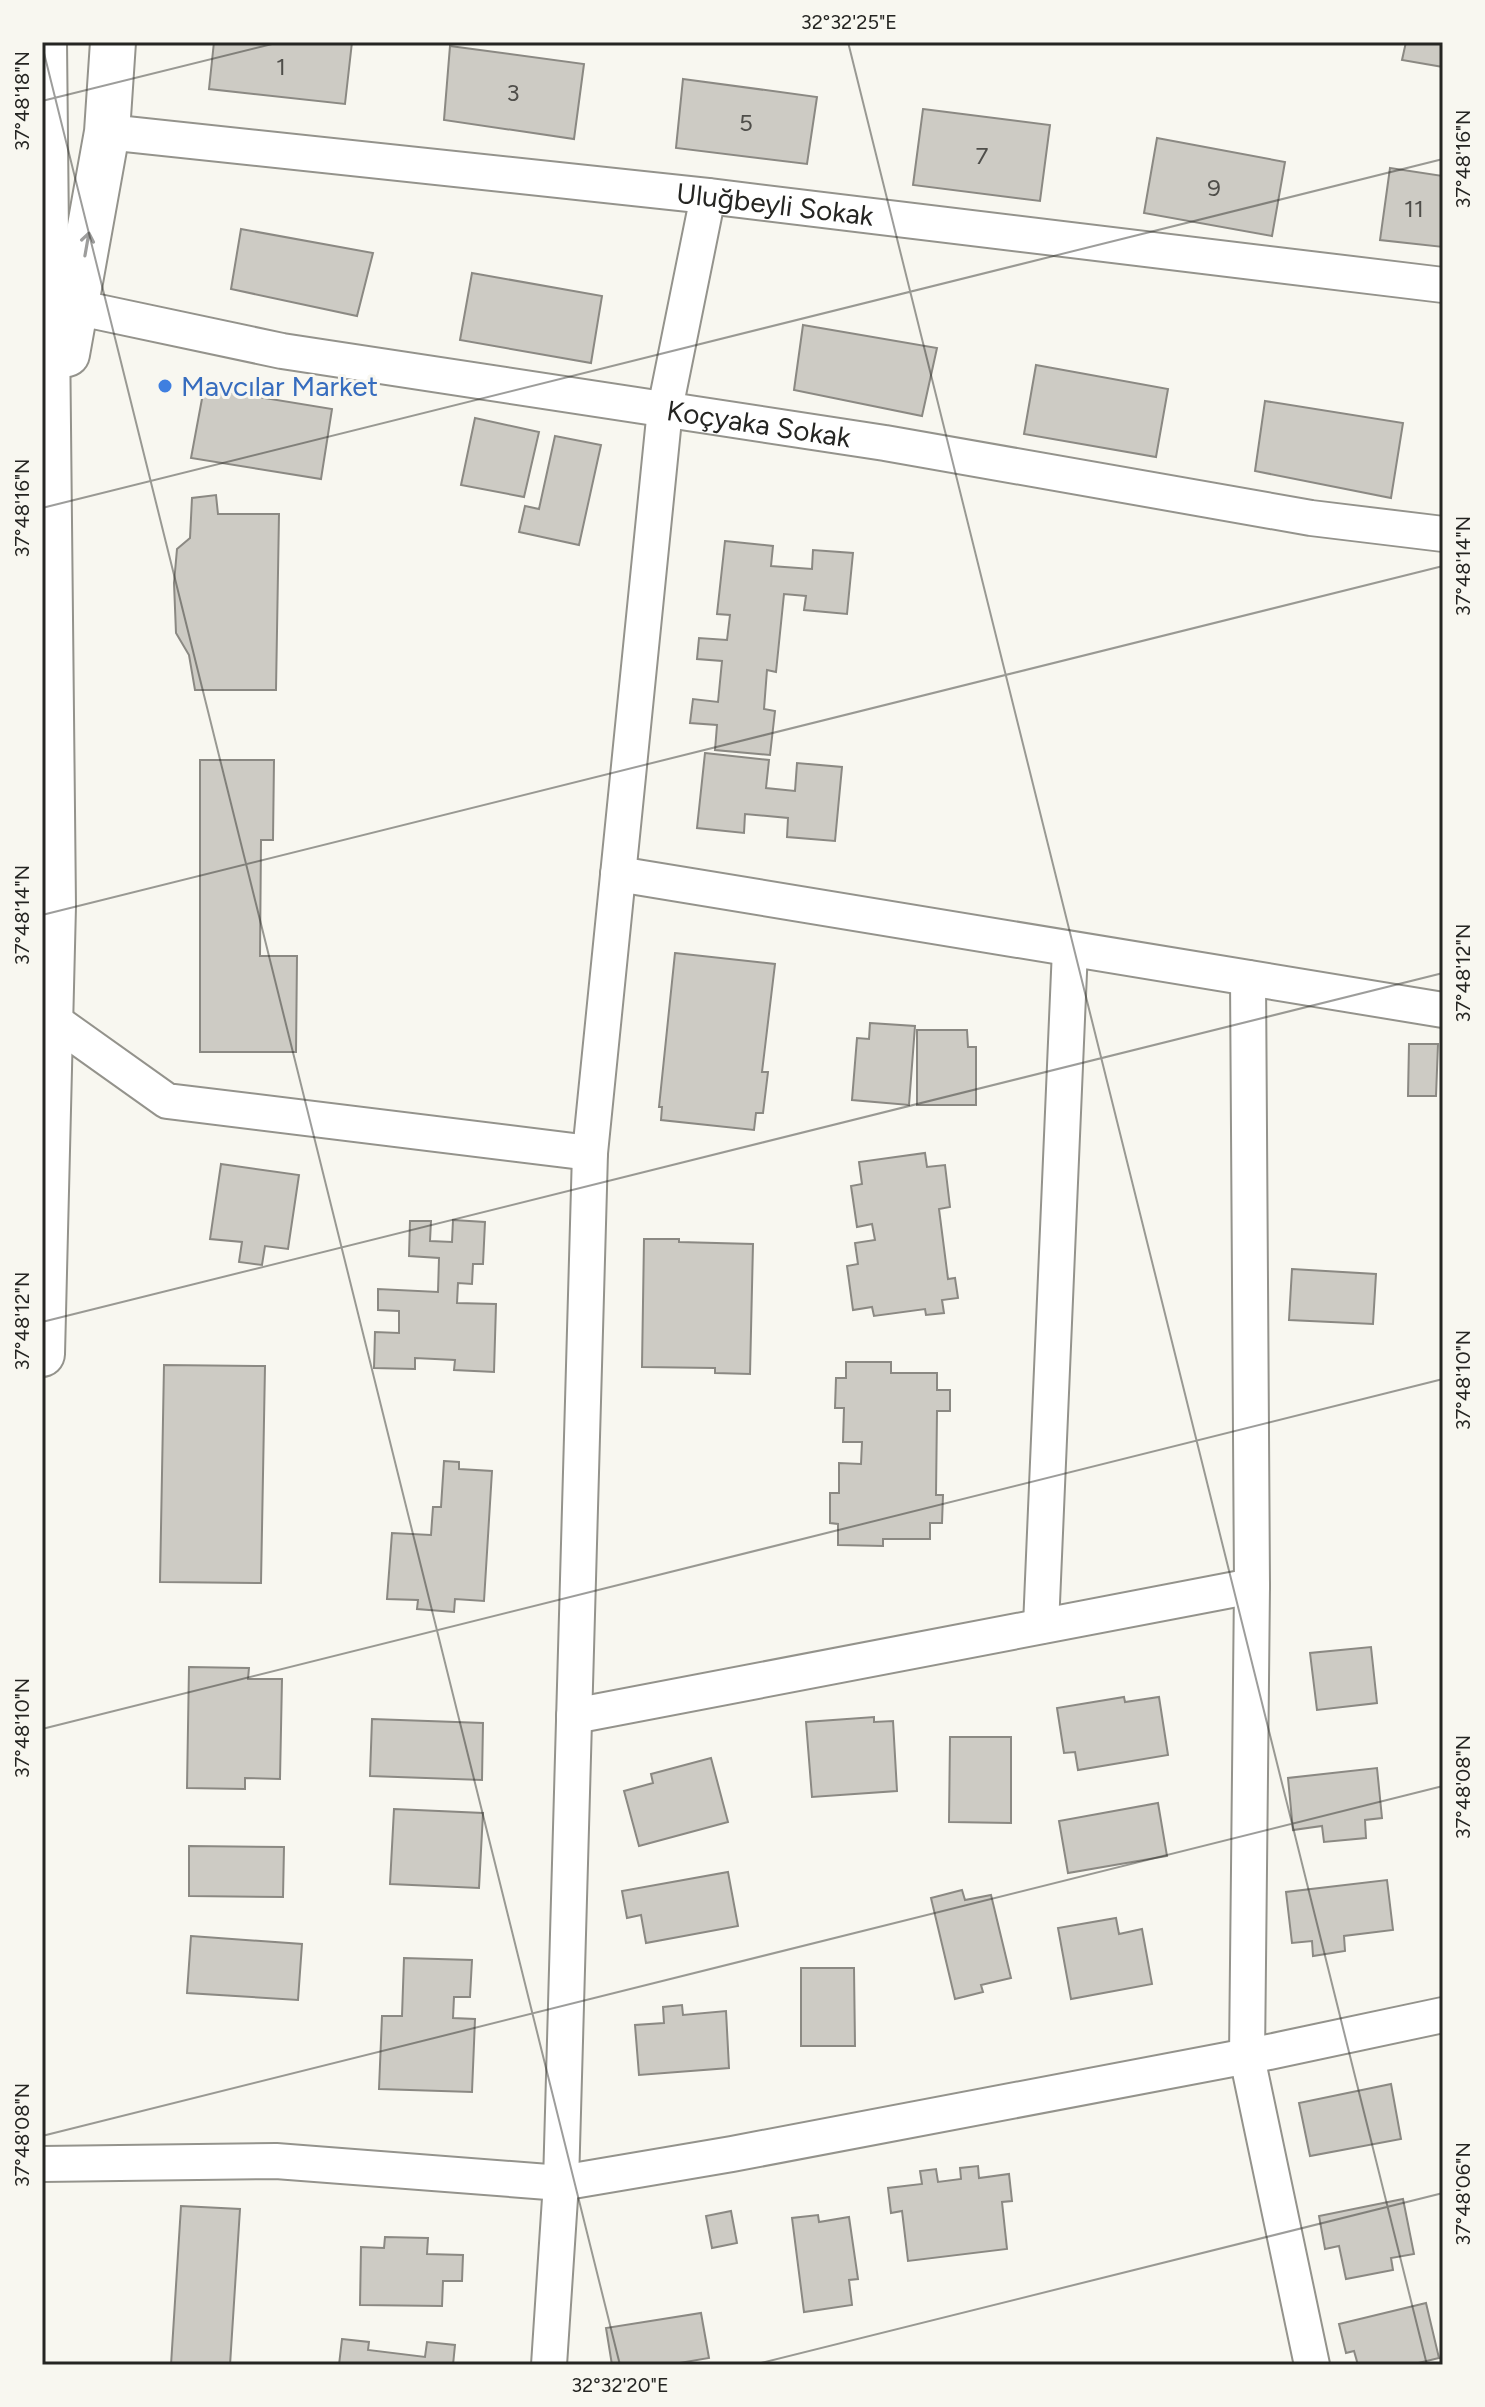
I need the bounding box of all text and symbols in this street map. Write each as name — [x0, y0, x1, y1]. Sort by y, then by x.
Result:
text: 32°32'25"E — [801, 10, 897, 34]
text: 37°48'18"N — [10, 51, 34, 151]
house number: 1 — [276, 52, 286, 81]
house number: 3 — [506, 78, 520, 107]
house number: 5 — [739, 108, 753, 137]
text: 37°48'16"N — [1451, 109, 1475, 209]
house number: 7 — [976, 141, 989, 170]
house number: 9 — [1207, 173, 1221, 202]
street label: Uluğbeyli Sokak — [675, 176, 876, 233]
house number: 11 — [1404, 194, 1424, 223]
one-way arrow — [80, 232, 95, 257]
place label: Mavcılar Market — [181, 369, 378, 403]
marker: Mavcılar Market — [156, 377, 174, 395]
street label: Koçyaka Sokak — [665, 393, 854, 455]
text: 37°48'16"N — [10, 458, 34, 558]
text: 37°48'14"N — [1451, 516, 1475, 616]
text: 37°48'14"N — [10, 865, 34, 965]
text: 37°48'12"N — [1451, 923, 1475, 1023]
text: 37°48'12"N — [10, 1271, 34, 1371]
text: 37°48'10"N — [1451, 1330, 1475, 1430]
text: 37°48'10"N — [10, 1678, 34, 1778]
text: 37°48'08"N — [1451, 1735, 1475, 1839]
text: 37°48'08"N — [10, 2083, 34, 2187]
text: 37°48'06"N — [1451, 2142, 1475, 2246]
text: 32°32'20"E — [571, 2373, 669, 2397]

